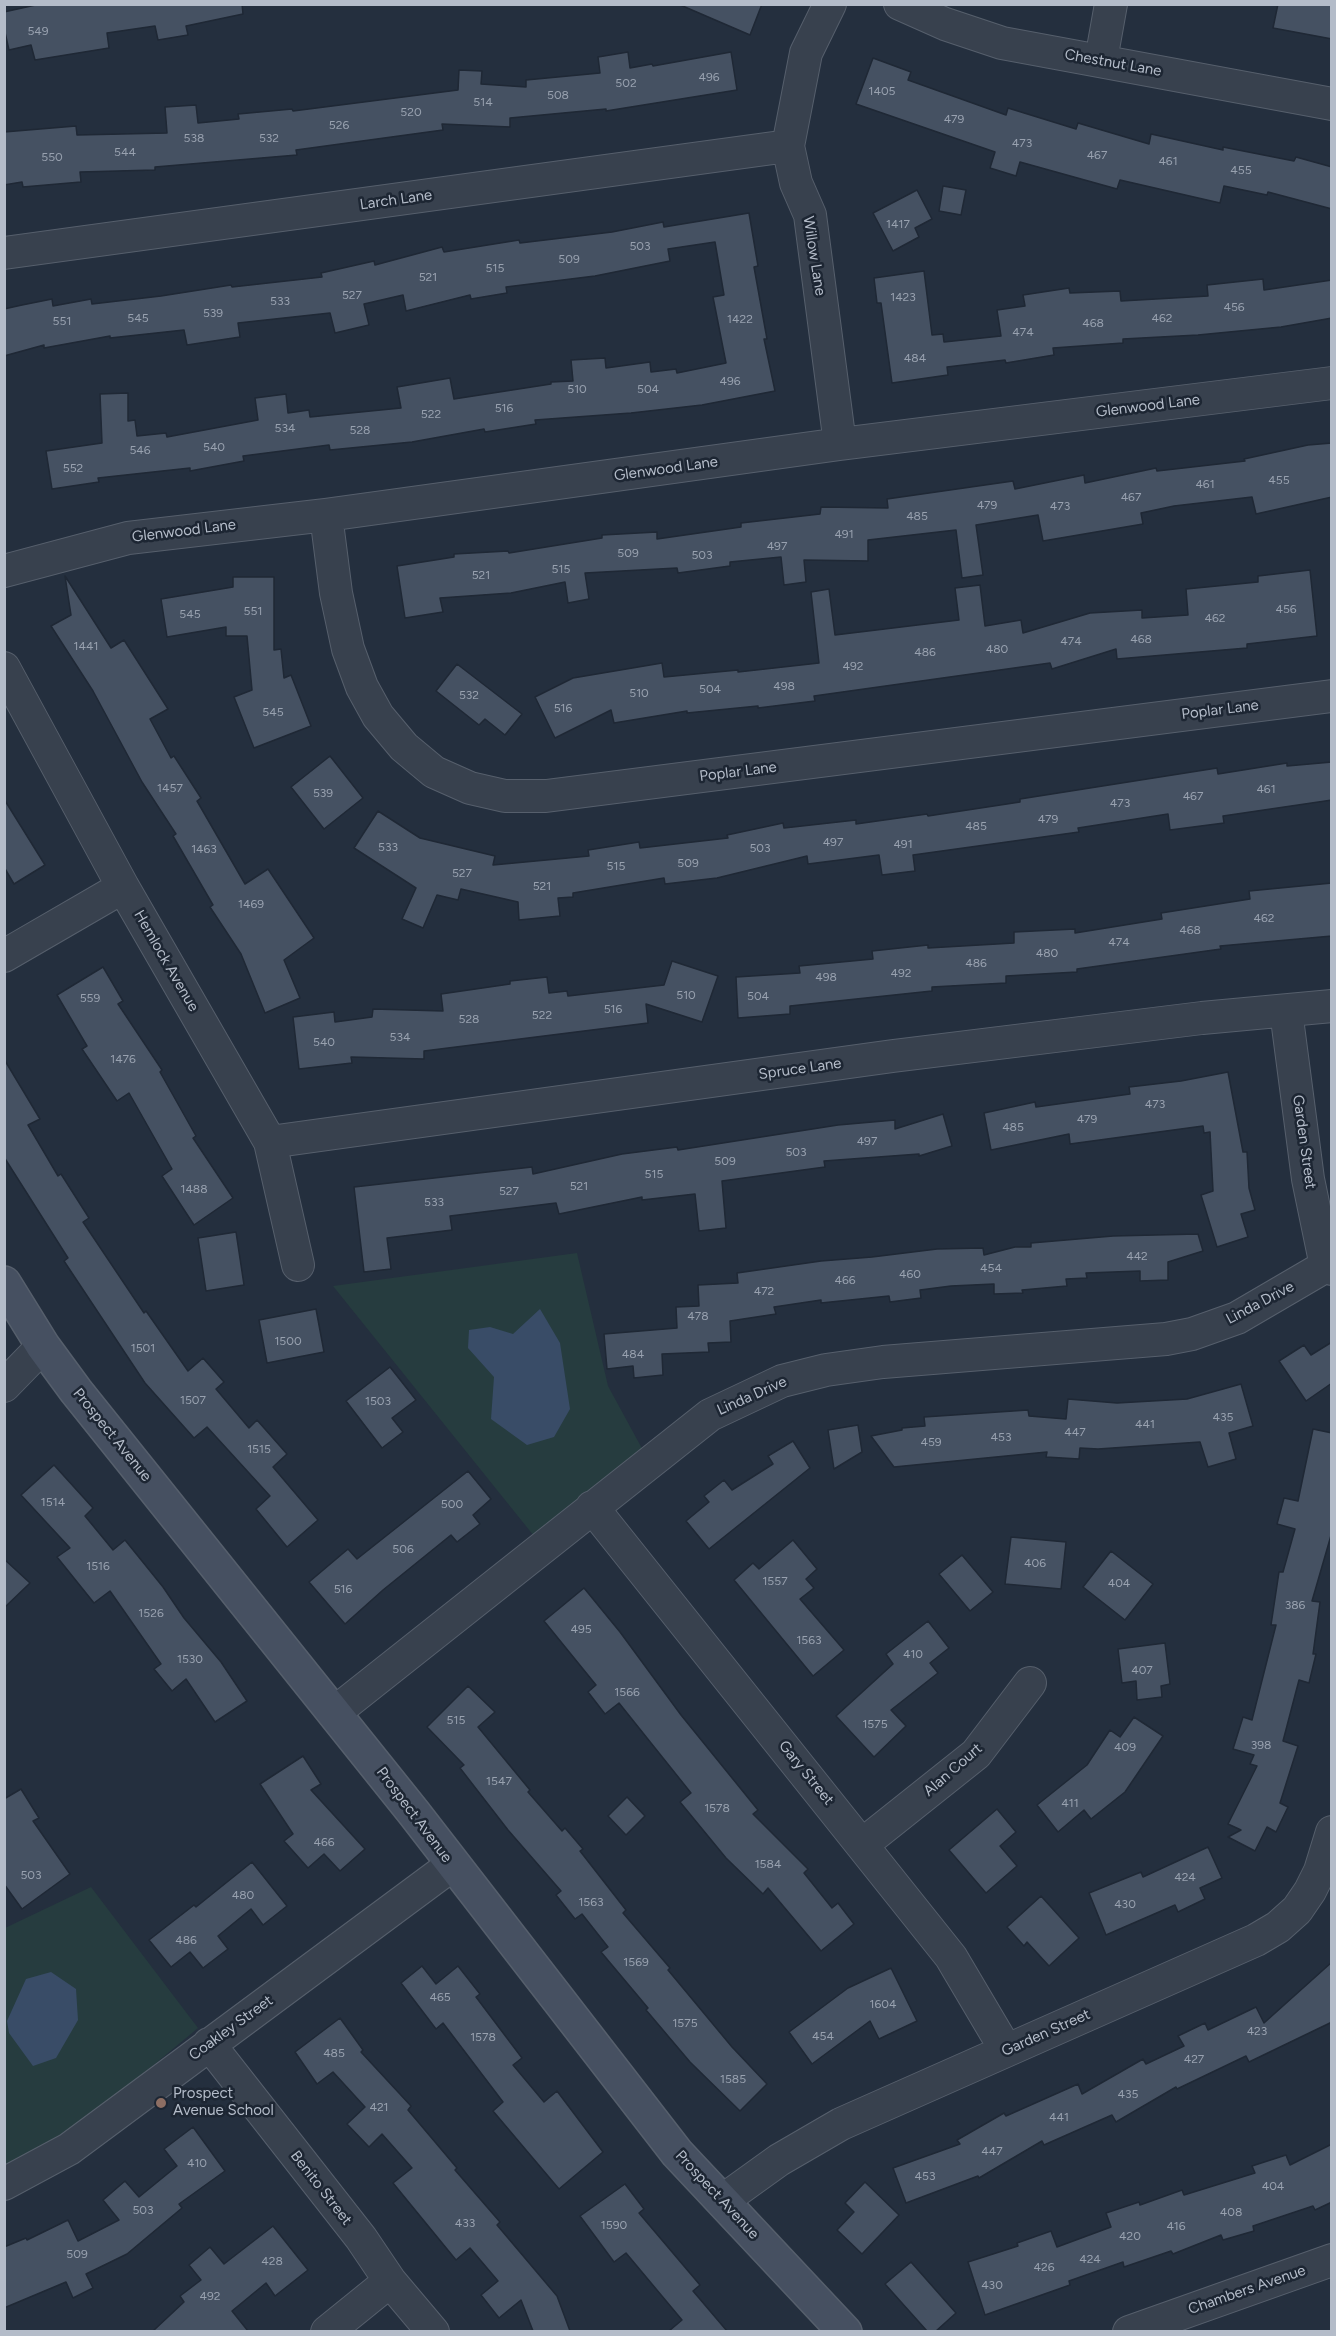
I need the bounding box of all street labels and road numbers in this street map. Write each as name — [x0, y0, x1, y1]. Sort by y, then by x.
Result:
street label: Chestnut Lane — [1063, 46, 1163, 80]
street label: Larch Lane — [359, 186, 433, 214]
street label: Willow Lane — [799, 215, 829, 297]
street label: Glenwood Lane — [1095, 391, 1201, 421]
street label: Glenwood Lane — [613, 453, 719, 485]
street label: Glenwood Lane — [131, 516, 237, 546]
street label: Poplar Lane — [1180, 696, 1260, 724]
street label: Poplar Lane — [698, 758, 778, 786]
street label: Hemlock Avenue — [130, 907, 202, 1015]
street label: Spruce Lane — [757, 1054, 843, 1084]
street label: Garden Street — [1288, 1094, 1320, 1190]
street label: Linda Drive — [1223, 1278, 1297, 1328]
street label: Linda Drive — [714, 1373, 790, 1419]
street label: Prospect Avenue — [69, 1385, 155, 1485]
street label: Gary Street — [775, 1737, 837, 1809]
street label: Alan Court — [920, 1740, 986, 1800]
street label: Prospect Avenue — [372, 1764, 456, 1866]
street label: Coakley Street — [186, 1992, 276, 2064]
street label: Garden Street — [999, 2005, 1093, 2061]
street label: Benito Street — [286, 2147, 356, 2229]
street label: Prospect Avenue — [671, 2147, 763, 2243]
street label: Chambers Avenue — [1186, 2261, 1308, 2319]

